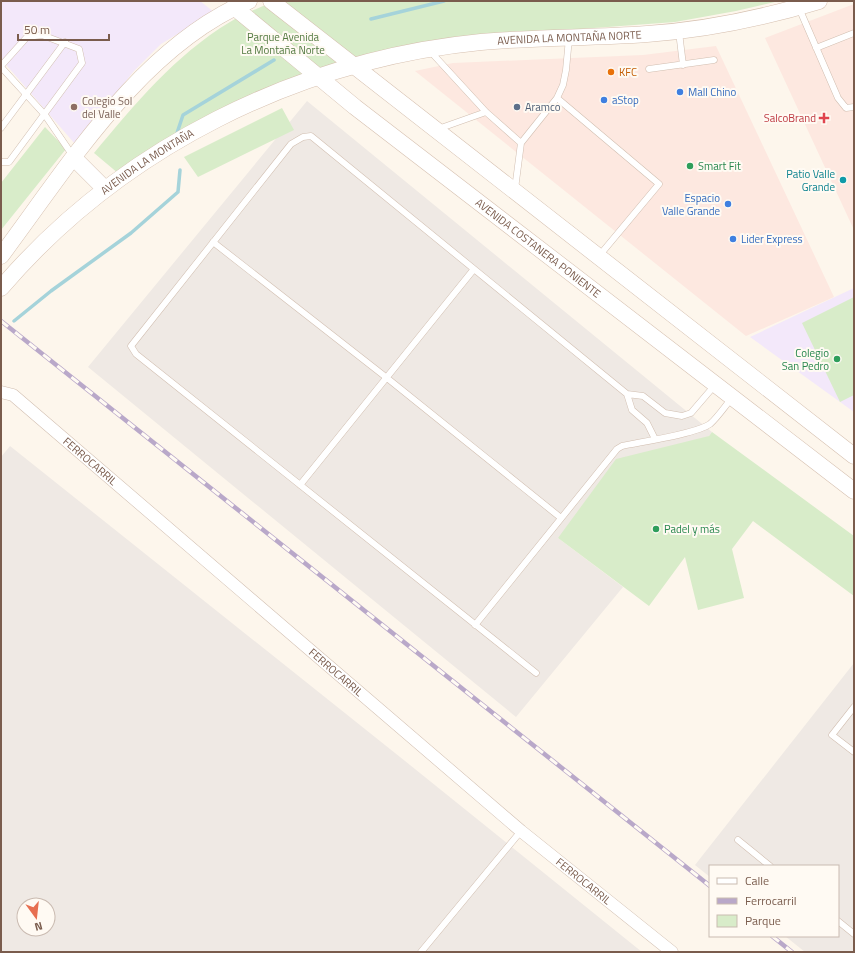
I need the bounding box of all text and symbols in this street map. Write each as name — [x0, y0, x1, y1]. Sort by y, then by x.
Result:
scale bar — [18, 16, 109, 42]
text: 50 m — [24, 20, 50, 39]
street label: AVENIDA LA MONTAÑA NORTE — [497, 26, 642, 49]
park label: Parque Avenida La Montaña Norte — [241, 29, 325, 58]
place label: KFC — [619, 64, 637, 80]
marker: KFC — [606, 67, 616, 77]
place label: Mall Chino — [688, 84, 736, 100]
marker: Mall Chino — [675, 87, 685, 97]
place label: aStop — [612, 92, 639, 108]
place label: Colegio Sol del Valle — [82, 93, 132, 122]
marker: aStop — [599, 95, 609, 105]
place label: Aramco — [525, 99, 561, 115]
marker: Colegio Sol del Valle — [69, 102, 79, 112]
marker: Aramco — [512, 102, 522, 112]
place label: SalcoBrand — [764, 110, 816, 126]
marker: SalcoBrand — [819, 113, 829, 123]
street label: AVENIDA LA MONTAÑA — [97, 125, 197, 198]
place label: Smart Fit — [698, 158, 741, 174]
marker: Smart Fit — [685, 161, 695, 171]
place label: Patio Valle Grande — [786, 166, 835, 195]
marker: Patio Valle Grande — [838, 175, 848, 185]
place label: Espacio Valle Grande — [662, 190, 720, 219]
street label: AVENIDA COSTANERA PONIENTE — [472, 194, 604, 301]
marker: Espacio Valle Grande — [723, 199, 733, 209]
place label: Lider Express — [741, 231, 803, 247]
marker: Lider Express — [728, 234, 738, 244]
place label: Colegio San Pedro — [782, 345, 829, 374]
marker: Colegio San Pedro — [832, 354, 842, 364]
street label: FERROCARRIL — [60, 433, 121, 489]
place label: Padel y más — [664, 521, 720, 537]
marker: Padel y más — [651, 524, 661, 534]
street label: FERROCARRIL — [305, 644, 367, 701]
street label: FERROCARRIL — [552, 854, 615, 909]
legend — [709, 865, 839, 937]
text: Calle — [745, 871, 769, 890]
text: Ferrocarril — [745, 891, 797, 910]
north arrow — [16, 897, 56, 937]
text: Parque — [745, 911, 781, 930]
text: N — [33, 918, 44, 935]

